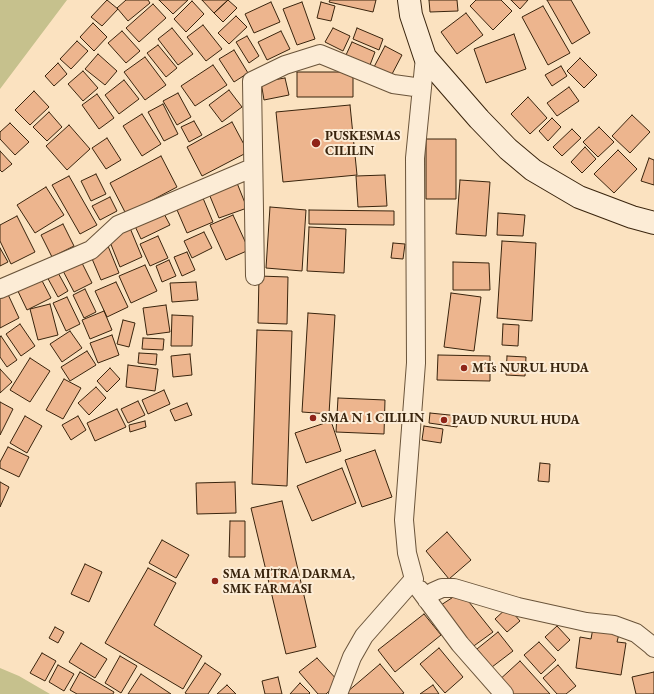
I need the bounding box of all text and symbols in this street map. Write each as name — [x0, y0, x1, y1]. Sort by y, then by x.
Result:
place label: PUSKESMAS CILILIN — [325, 128, 401, 159]
marker: PUSKESMAS CILILIN — [310, 137, 322, 149]
place label: MTs NURUL HUDA — [472, 360, 589, 376]
marker: MTs NURUL HUDA — [459, 363, 469, 373]
place label: SMA N 1 CILILIN — [321, 410, 425, 426]
place label: PAUD NURUL HUDA — [452, 412, 579, 428]
marker: SMA N 1 CILILIN — [308, 413, 318, 423]
marker: PAUD NURUL HUDA — [439, 415, 449, 425]
place label: SMA MITRA DARMA, SMK FARMASI — [223, 566, 355, 597]
marker: SMA MITRA DARMA, SMK FARMASI — [210, 576, 220, 586]

